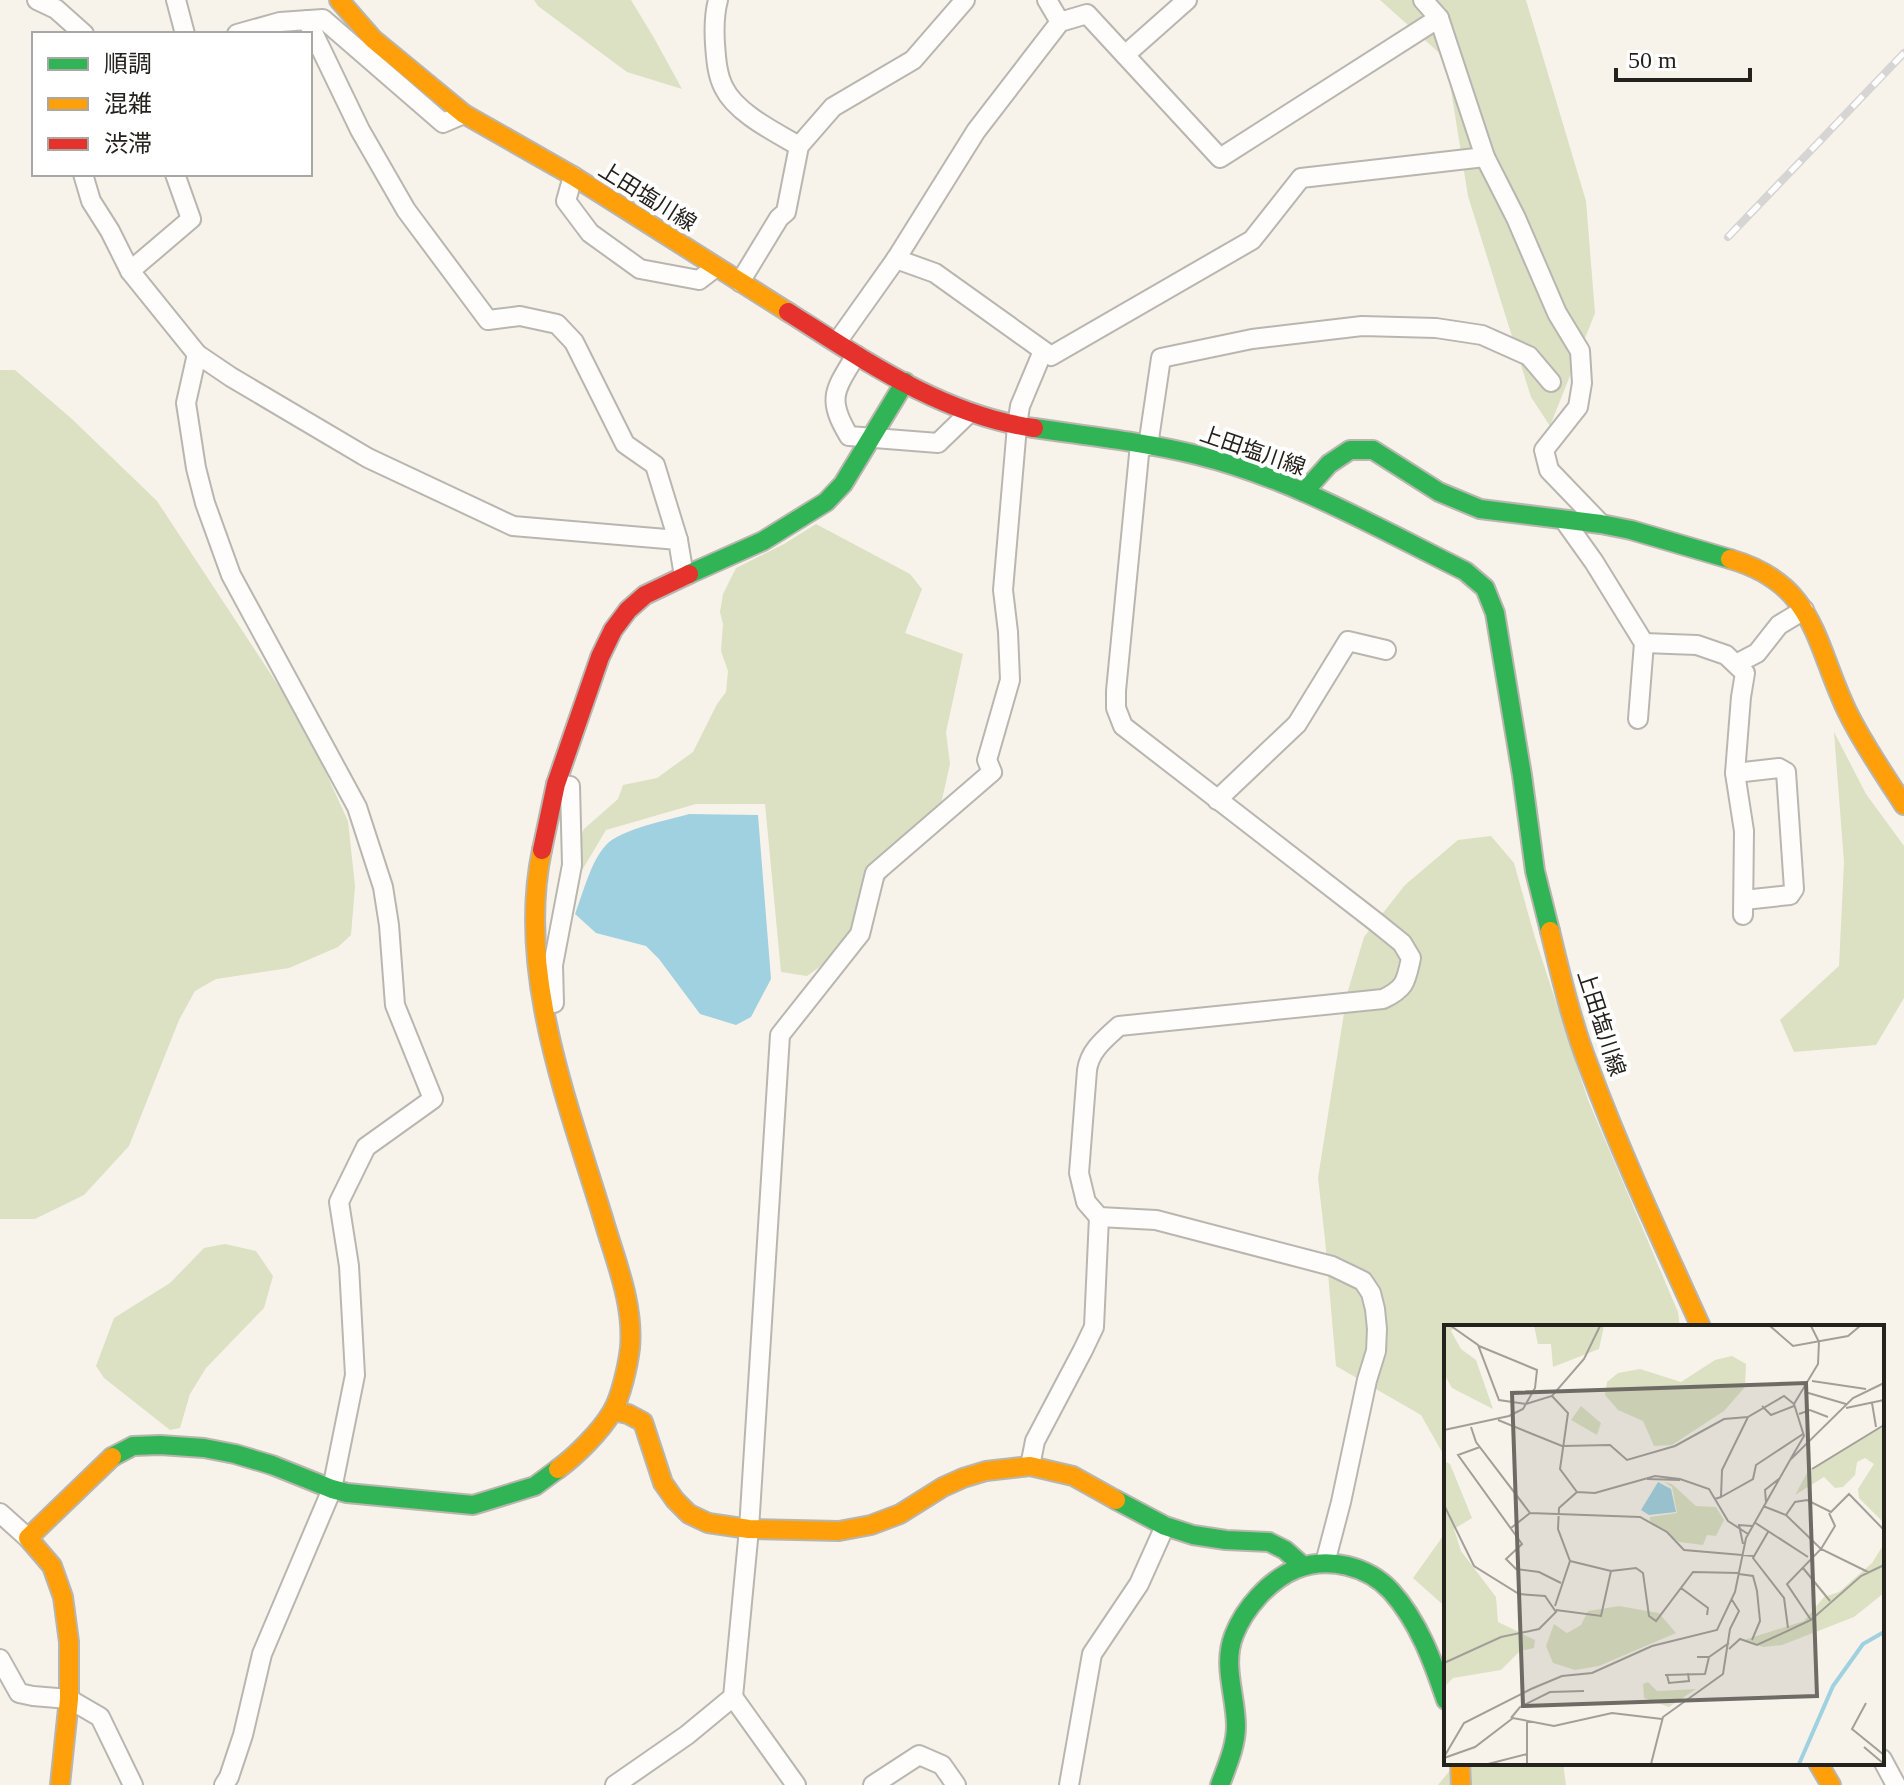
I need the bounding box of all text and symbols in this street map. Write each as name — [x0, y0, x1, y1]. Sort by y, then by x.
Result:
legend — [32, 32, 312, 176]
scale bar — [1616, 32, 1750, 82]
text: 50 m — [1628, 47, 1677, 73]
text: 順調 — [104, 51, 152, 77]
text: 混雑 — [104, 91, 152, 117]
text: 渋滞 — [104, 131, 152, 157]
street label: 上田塩川線 — [594, 157, 701, 236]
street label: 上田塩川線 — [1197, 421, 1309, 480]
street label: 上田塩川線 — [1573, 967, 1630, 1079]
inset map — [1444, 1325, 1884, 1765]

